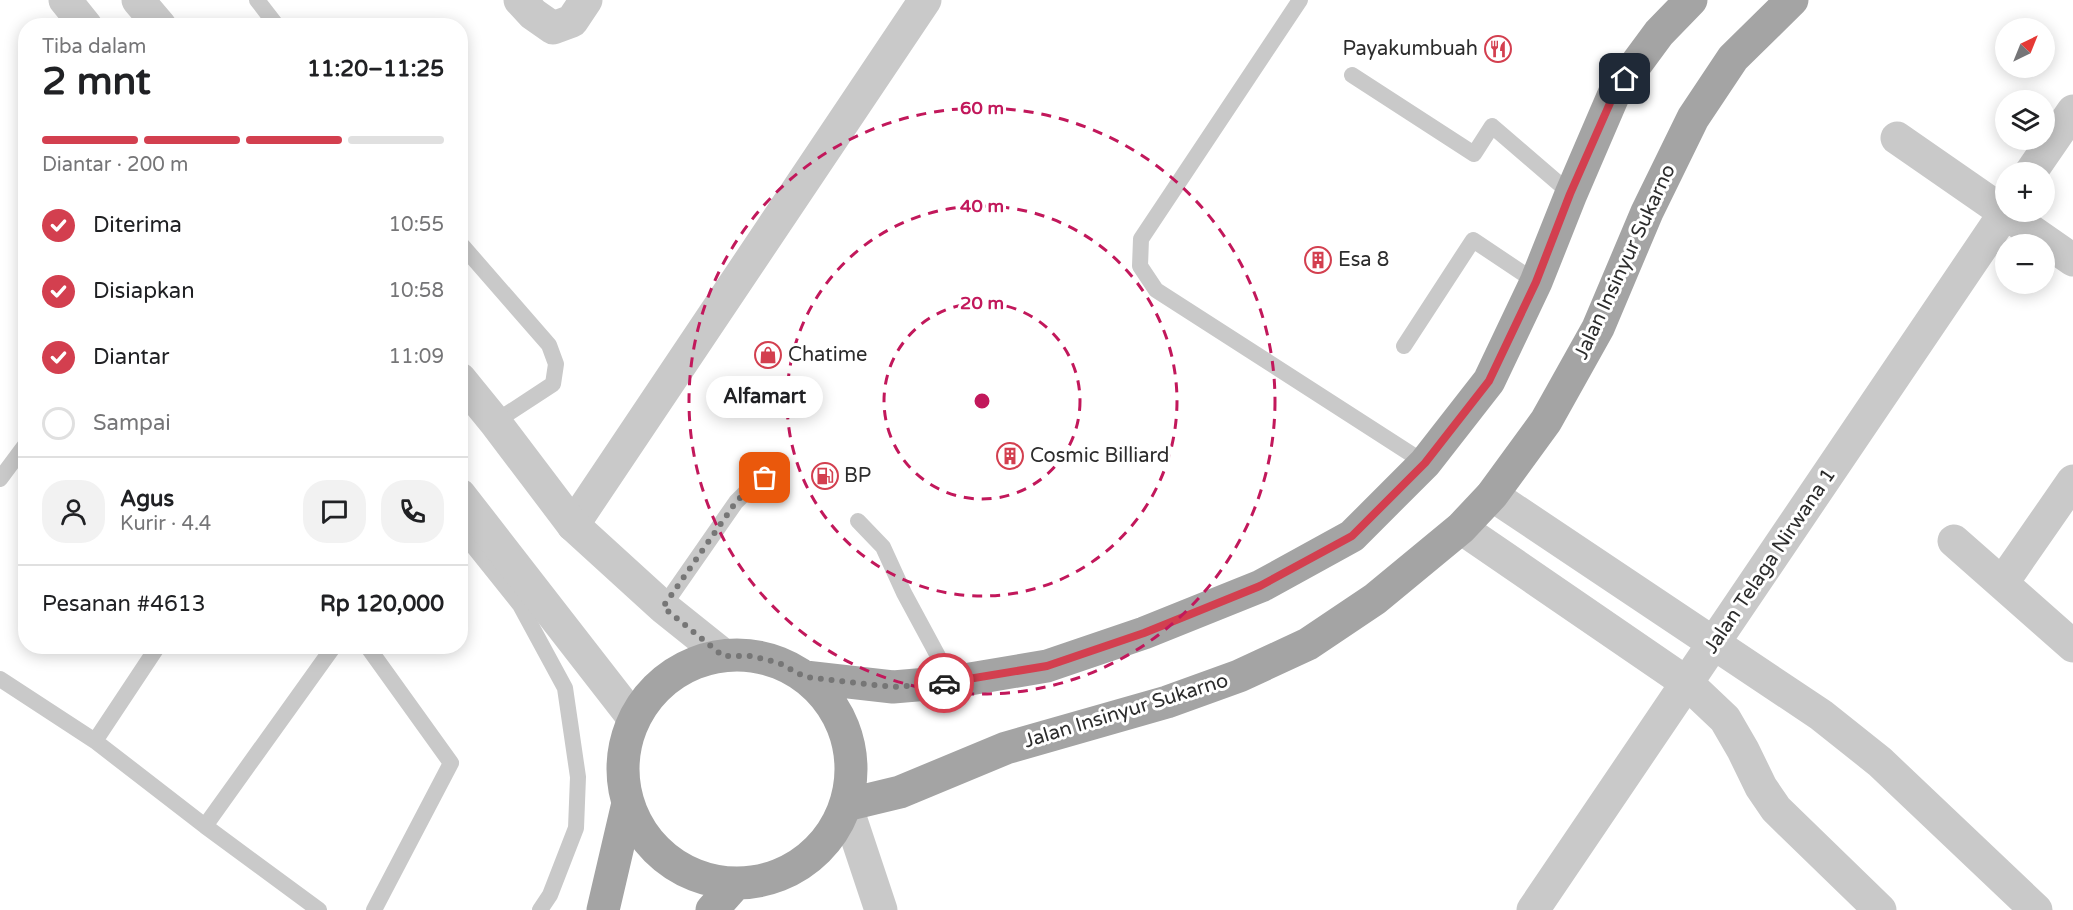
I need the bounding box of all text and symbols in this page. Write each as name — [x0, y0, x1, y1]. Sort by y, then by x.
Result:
north arrow — [1995, 18, 2055, 78]
map controls — [1995, 18, 2055, 294]
restaurant icon: Payakumbuah — [1483, 34, 1513, 64]
text: Tiba dalam — [42, 35, 146, 59]
place label: Payakumbuah — [1343, 37, 1478, 61]
pin — [1599, 53, 1650, 104]
text: 11:20–11:25 — [307, 56, 444, 82]
text: 2 mnt — [42, 58, 151, 105]
icon: home — [1608, 62, 1641, 95]
button: layers — [1995, 90, 2055, 150]
text: 60 m — [960, 97, 1004, 119]
text: Diantar · 200 m — [42, 153, 188, 177]
street label: Jalan Insinyur Sukarno — [1569, 161, 1681, 363]
button: + — [1995, 162, 2055, 222]
text: 40 m — [960, 195, 1004, 217]
icon: check — [42, 209, 75, 242]
text: Diterima — [93, 212, 182, 238]
text: 10:55 — [389, 213, 444, 237]
button: − — [1995, 234, 2055, 294]
building icon: Esa 8 — [1303, 245, 1333, 275]
place label: Esa 8 — [1338, 248, 1389, 272]
icon: check — [42, 275, 75, 308]
text: Disiapkan — [93, 278, 195, 304]
text: 10:58 — [389, 279, 444, 303]
text: 20 m — [960, 292, 1004, 314]
shop icon: Chatime — [753, 340, 783, 370]
icon: check — [42, 341, 75, 374]
place label: Chatime — [788, 343, 867, 367]
text: Diantar — [93, 344, 169, 370]
text: 11:09 — [389, 345, 444, 369]
callout: Alfamart — [706, 376, 824, 418]
text: Alfamart — [723, 385, 806, 409]
centre of rings — [972, 391, 992, 411]
text: Sampai — [93, 410, 171, 436]
building icon: Cosmic Billiard — [995, 441, 1025, 471]
place label: Cosmic Billiard — [1030, 444, 1169, 468]
pin — [739, 452, 790, 503]
icon: bag — [748, 461, 781, 494]
fuel station icon: BP — [810, 461, 840, 491]
place label: BP — [844, 464, 871, 488]
street label: Jalan Telaga Nirwana 1 — [1699, 464, 1841, 658]
button: person — [42, 480, 105, 543]
button: chat — [303, 480, 366, 543]
button: phone — [381, 480, 444, 543]
text: Agus — [120, 486, 174, 512]
text: Kurir · 4.4 — [120, 512, 211, 536]
text: Pesanan #4613 — [42, 591, 205, 617]
text: Rp 120,000 — [320, 591, 444, 617]
courier — [914, 653, 974, 713]
icon: car — [928, 667, 961, 700]
street label: Jalan Insinyur Sukarno — [1021, 668, 1231, 754]

